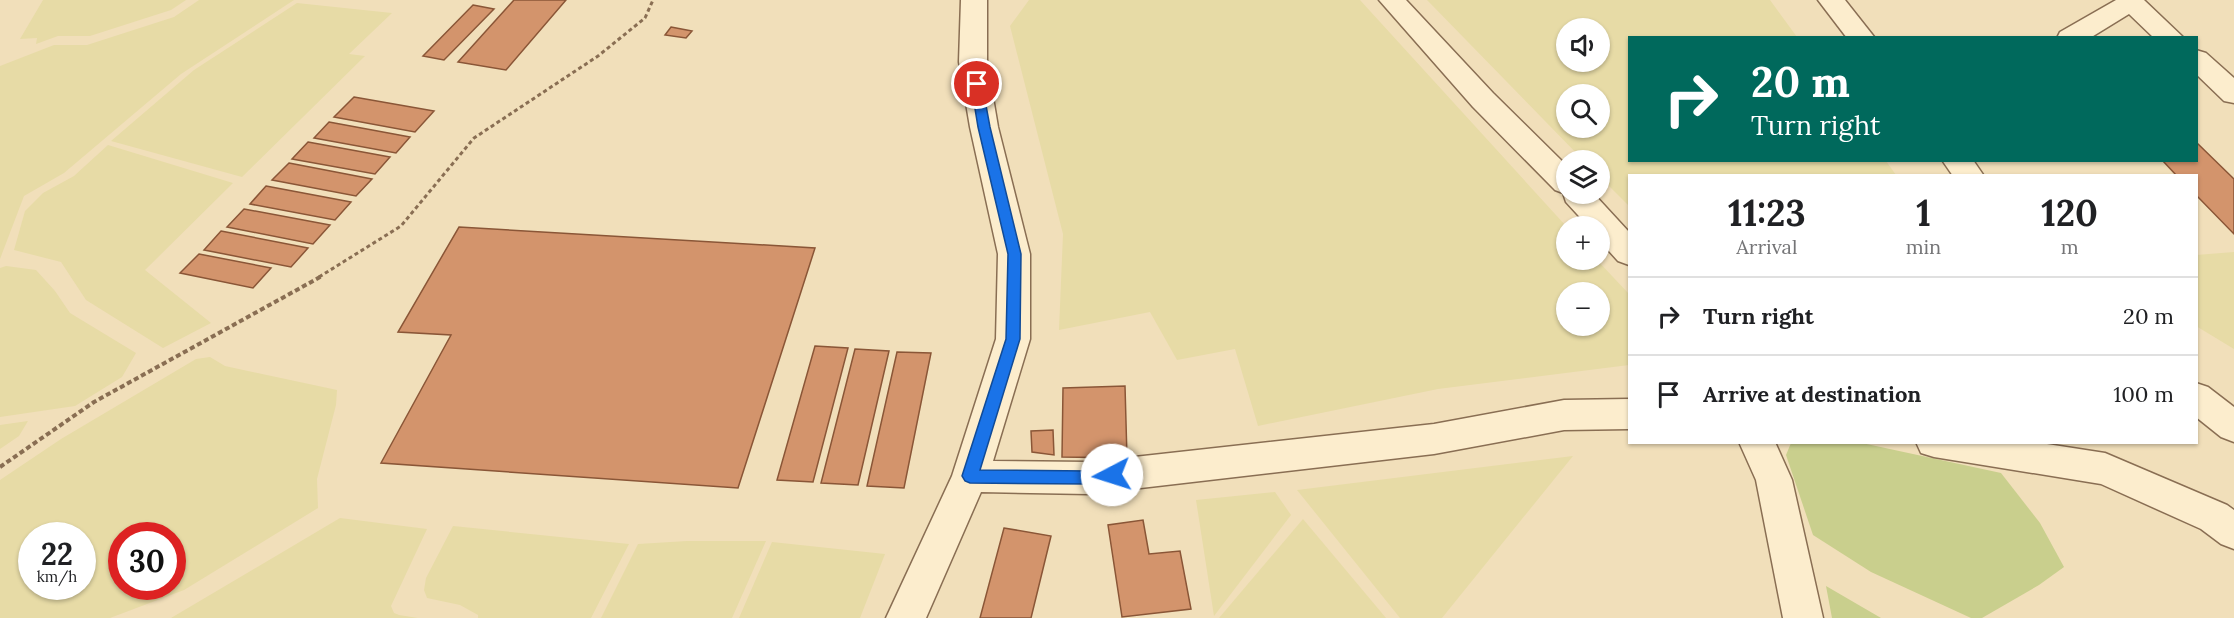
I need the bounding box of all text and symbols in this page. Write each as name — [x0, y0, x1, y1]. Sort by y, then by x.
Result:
map controls — [1556, 18, 1610, 336]
button: sound — [1556, 18, 1610, 72]
text: 20 m — [1751, 55, 1850, 109]
pin — [951, 58, 1002, 109]
icon: right — [1652, 60, 1730, 138]
icon: arrive — [960, 67, 993, 100]
button: search — [1556, 84, 1610, 138]
text: Turn right — [1751, 108, 1880, 142]
button: layers — [1556, 150, 1610, 204]
text: 11:23 — [1728, 190, 1806, 236]
text: 1 — [1916, 190, 1931, 236]
text: 120 — [2041, 190, 2098, 236]
button: + — [1556, 216, 1610, 270]
text: Arrival — [1736, 234, 1797, 259]
text: min — [1906, 234, 1941, 259]
text: m — [2061, 234, 2079, 259]
button: − — [1556, 282, 1610, 336]
icon: right — [1652, 300, 1685, 333]
text: Turn right — [1703, 302, 1814, 330]
text: 20 m — [2123, 302, 2174, 330]
icon: arrive — [1652, 378, 1685, 411]
text: Arrive at destination — [1703, 380, 1921, 408]
text: 100 m — [2113, 380, 2174, 408]
position arrow — [1080, 443, 1144, 507]
speed limit sign: 30 — [108, 522, 186, 600]
text: 22 — [41, 535, 73, 573]
text: km/h — [37, 567, 77, 586]

